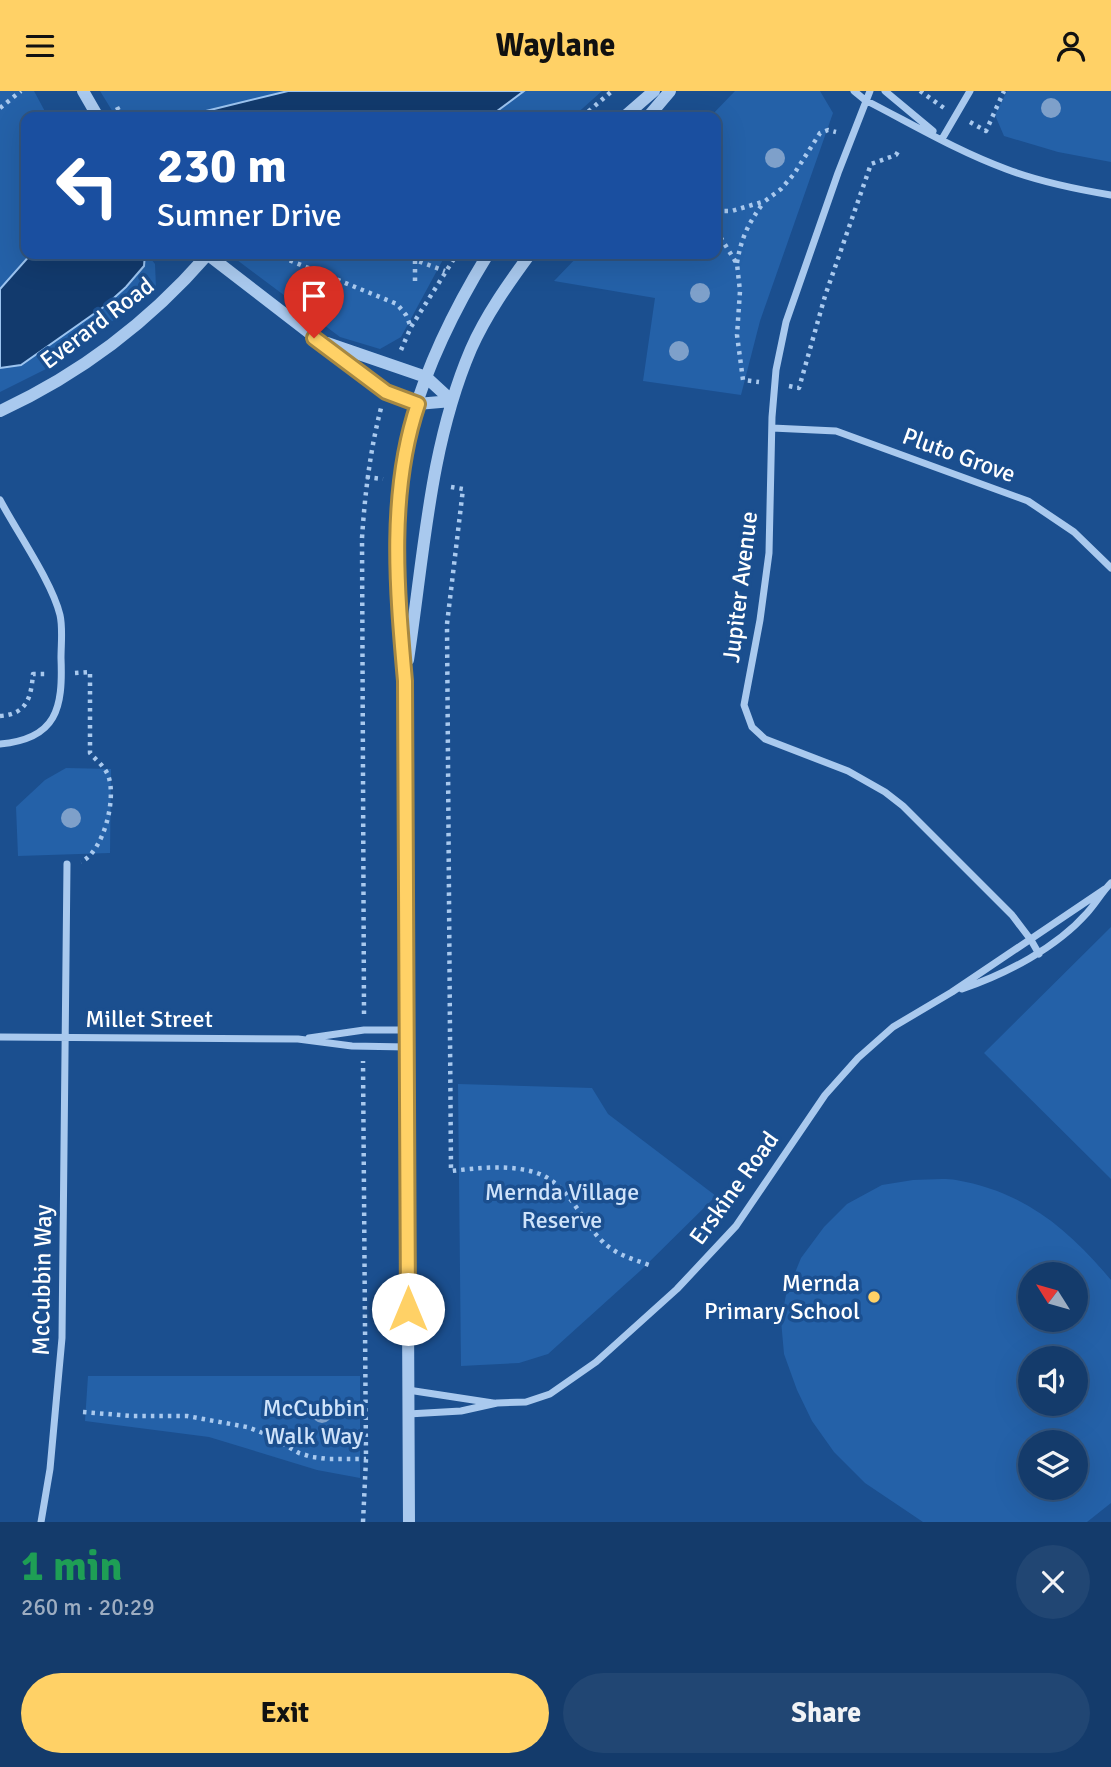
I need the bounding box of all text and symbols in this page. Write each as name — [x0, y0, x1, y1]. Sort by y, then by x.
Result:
text: Waylane — [496, 26, 615, 65]
icon: menu — [21, 27, 59, 65]
icon: person — [1052, 27, 1090, 65]
text: 230 m — [157, 136, 287, 196]
icon: left — [42, 140, 133, 231]
text: Sumner Drive — [157, 196, 342, 235]
pin — [284, 266, 344, 338]
street label: Everard Road — [34, 271, 160, 375]
icon: arrive — [295, 277, 333, 315]
street label: Pluto Grove — [898, 421, 1020, 489]
street label: Jupiter Avenue — [716, 510, 764, 664]
street label: Millet Street — [85, 1004, 213, 1034]
street label: Erskine Road — [683, 1125, 785, 1251]
park label: Mernda Village Reserve — [485, 1177, 639, 1235]
street label: McCubbin Way — [26, 1204, 58, 1356]
north arrow — [1018, 1262, 1088, 1332]
map controls — [1018, 1262, 1088, 1500]
place label: Mernda Primary School — [704, 1268, 860, 1326]
position arrow — [371, 1272, 445, 1346]
marker: Mernda Primary School — [866, 1289, 882, 1305]
button: sound — [1018, 1346, 1088, 1416]
park label: McCubbin Walk Way — [262, 1393, 366, 1451]
button: layers — [1018, 1430, 1088, 1500]
text: 1 min — [21, 1541, 122, 1592]
button: close — [1016, 1545, 1090, 1619]
text: 260 m · 20:29 — [21, 1593, 155, 1622]
button: Exit — [21, 1673, 549, 1753]
button: Share — [563, 1673, 1090, 1753]

